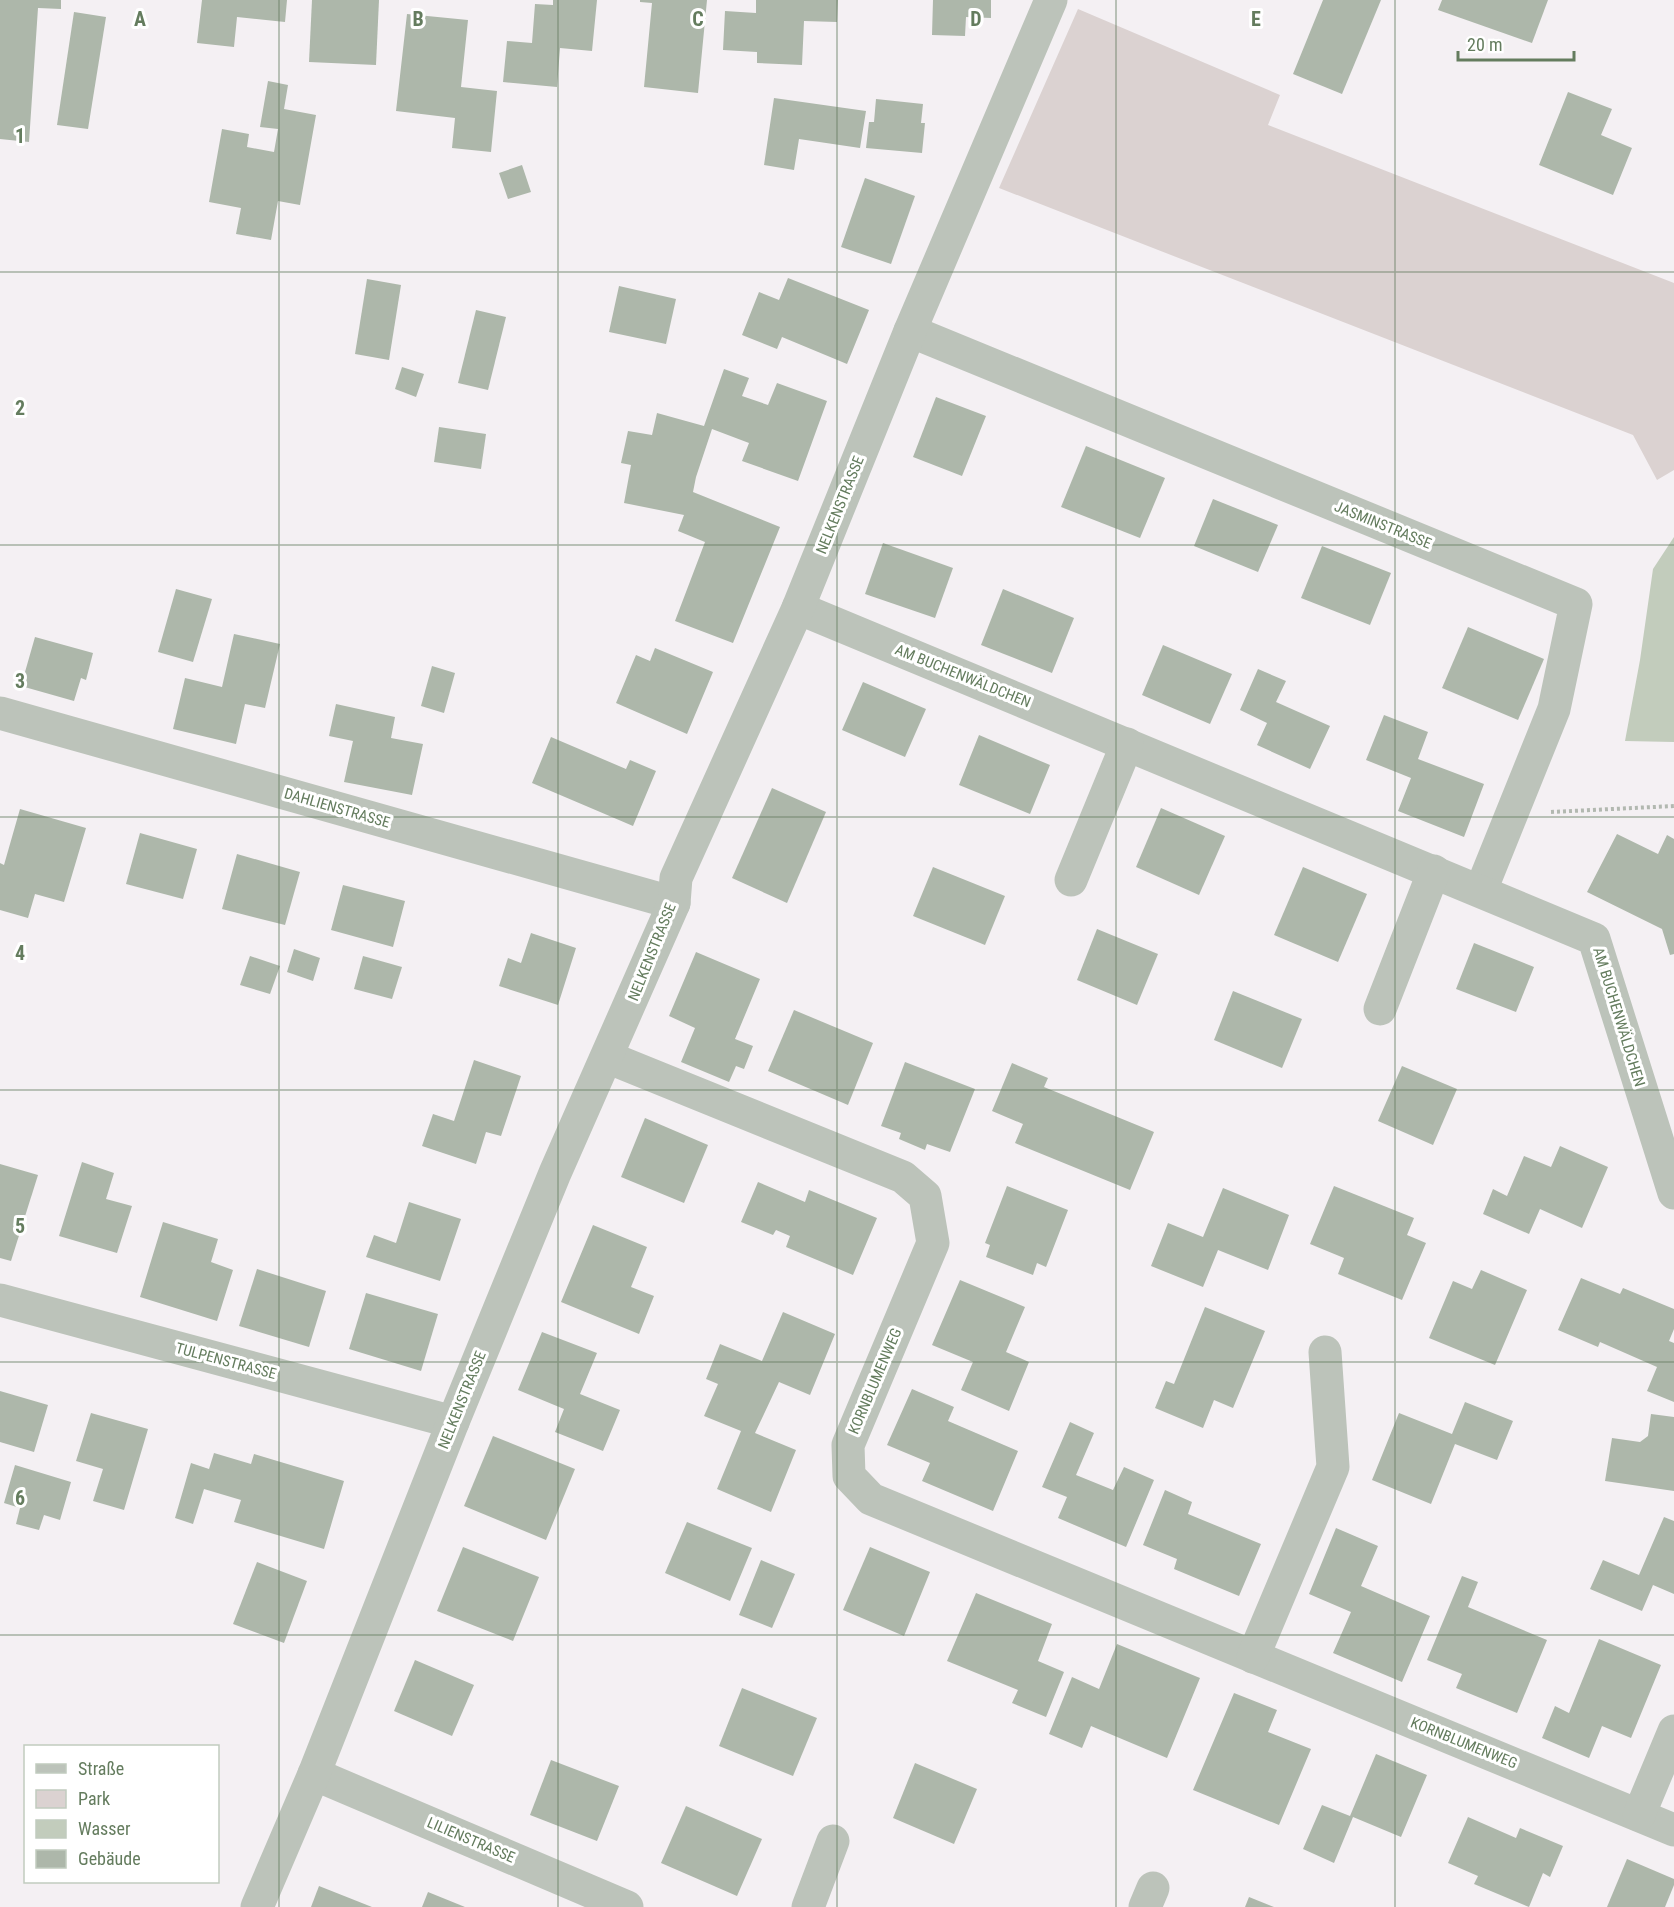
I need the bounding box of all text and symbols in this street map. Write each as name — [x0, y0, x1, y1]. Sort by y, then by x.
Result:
text: A — [134, 7, 146, 31]
text: B — [412, 7, 424, 31]
text: C — [692, 7, 704, 31]
text: D — [970, 7, 982, 31]
text: E — [1251, 7, 1261, 31]
scale bar — [1458, 24, 1574, 62]
text: 20 m — [1467, 34, 1502, 55]
text: 1 — [15, 124, 25, 148]
text: 2 — [15, 396, 25, 420]
street label: NELKENSTRASSE — [812, 453, 868, 557]
street label: JASMINSTRASSE — [1332, 497, 1434, 553]
street label: AM BUCHENWÄLDCHEN — [893, 641, 1033, 711]
text: 3 — [15, 669, 25, 693]
street label: DAHLIENSTRASSE — [282, 784, 392, 832]
street label: NELKENSTRASSE — [624, 900, 680, 1004]
text: 4 — [15, 941, 25, 965]
street label: AM BUCHENWÄLDCHEN — [1589, 945, 1649, 1089]
text: 5 — [15, 1214, 25, 1238]
street label: KORNBLUMENWEG — [845, 1325, 905, 1437]
street label: TULPENSTRASSE — [174, 1339, 278, 1383]
street label: NELKENSTRASSE — [434, 1348, 490, 1452]
text: 6 — [15, 1486, 25, 1510]
street label: KORNBLUMENWEG — [1408, 1713, 1520, 1773]
legend — [24, 1745, 219, 1883]
text: Straße — [78, 1758, 124, 1779]
text: Park — [78, 1788, 110, 1809]
street label: LILIENSTRASSE — [424, 1813, 518, 1867]
text: Wasser — [78, 1818, 131, 1839]
text: Gebäude — [78, 1848, 141, 1869]

